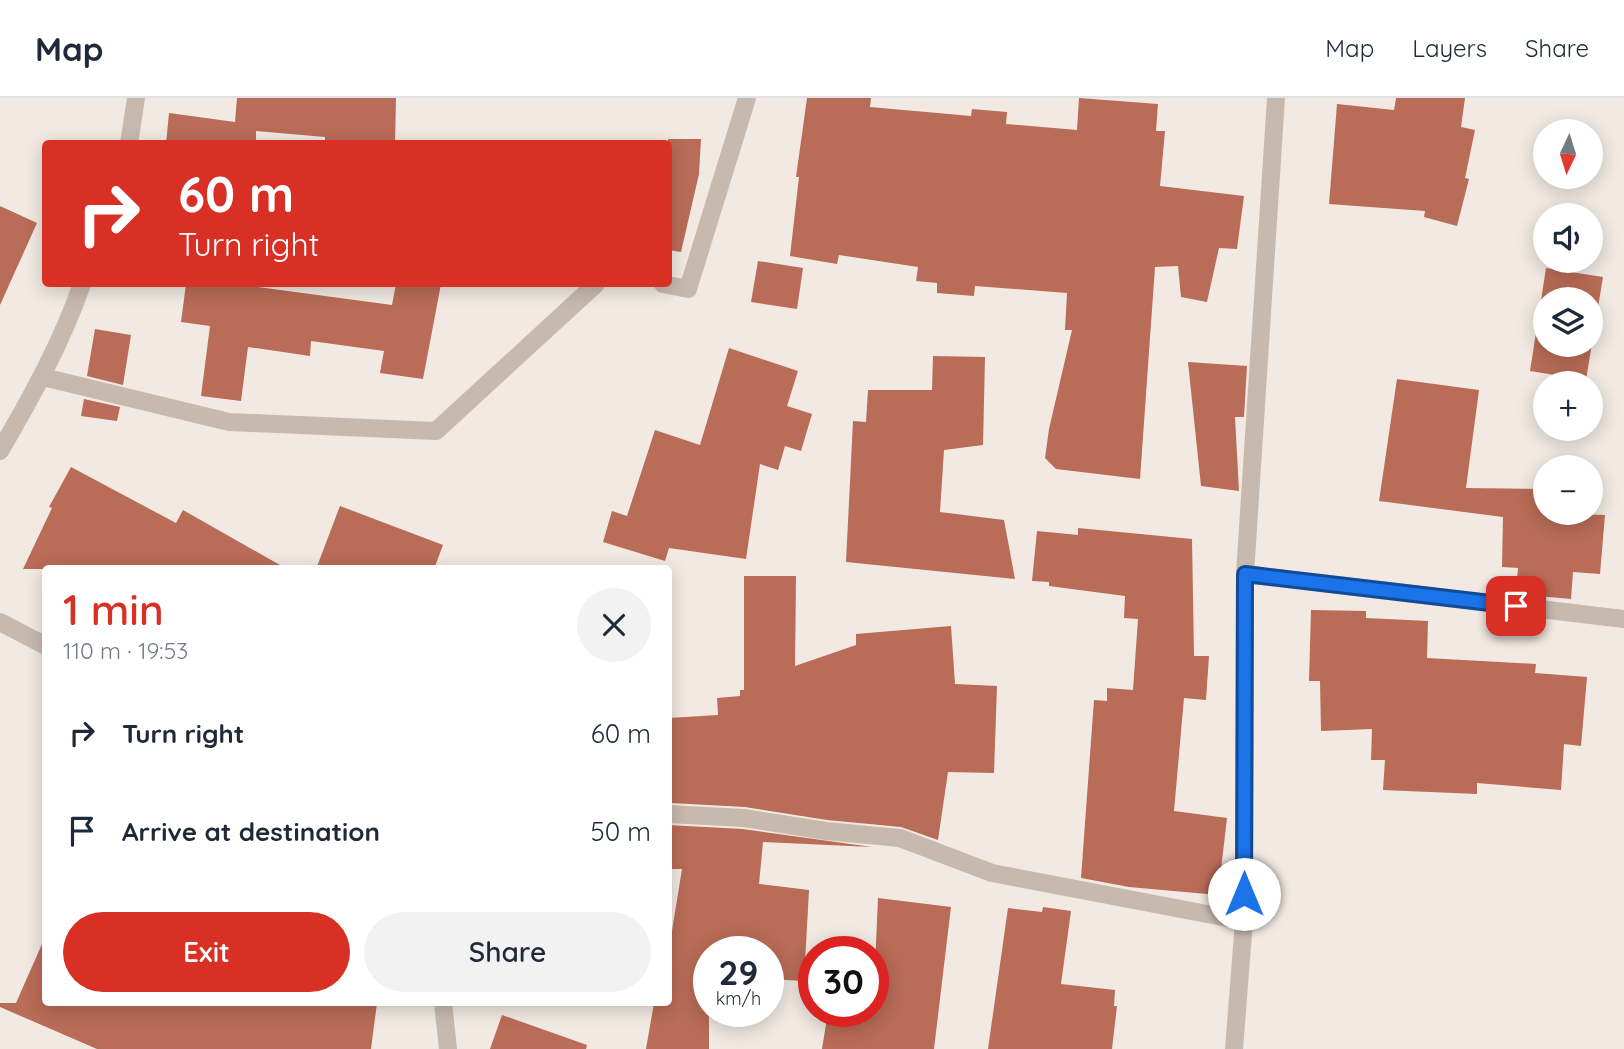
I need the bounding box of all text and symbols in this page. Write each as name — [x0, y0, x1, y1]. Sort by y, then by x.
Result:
text: Map — [35, 28, 103, 69]
text: Map — [1325, 33, 1374, 63]
text: Layers — [1412, 33, 1487, 63]
text: Share — [1525, 33, 1589, 63]
north arrow — [1533, 119, 1603, 189]
map controls — [1533, 119, 1603, 525]
text: 60 m — [178, 163, 294, 224]
icon: right — [63, 168, 154, 259]
button: sound — [1533, 203, 1603, 273]
text: Turn right — [178, 224, 319, 264]
button: layers — [1533, 287, 1603, 357]
button: + — [1533, 371, 1603, 441]
button: − — [1533, 455, 1603, 525]
pin — [1486, 576, 1546, 636]
text: 1 min — [63, 583, 164, 636]
icon: arrive — [1497, 587, 1535, 625]
button: close — [577, 588, 651, 662]
text: 110 m · 19:53 — [63, 636, 188, 665]
icon: right — [63, 714, 101, 752]
text: Turn right — [122, 717, 244, 750]
text: 60 m — [591, 717, 651, 750]
icon: arrive — [63, 812, 101, 850]
text: Arrive at destination — [122, 815, 380, 848]
text: 50 m — [591, 815, 651, 848]
position arrow — [1207, 857, 1281, 931]
button: Exit — [63, 912, 350, 992]
button: Share — [364, 912, 651, 992]
speed limit sign: 30 — [798, 936, 889, 1027]
text: 29 — [719, 950, 758, 994]
text: km/h — [716, 987, 761, 1010]

